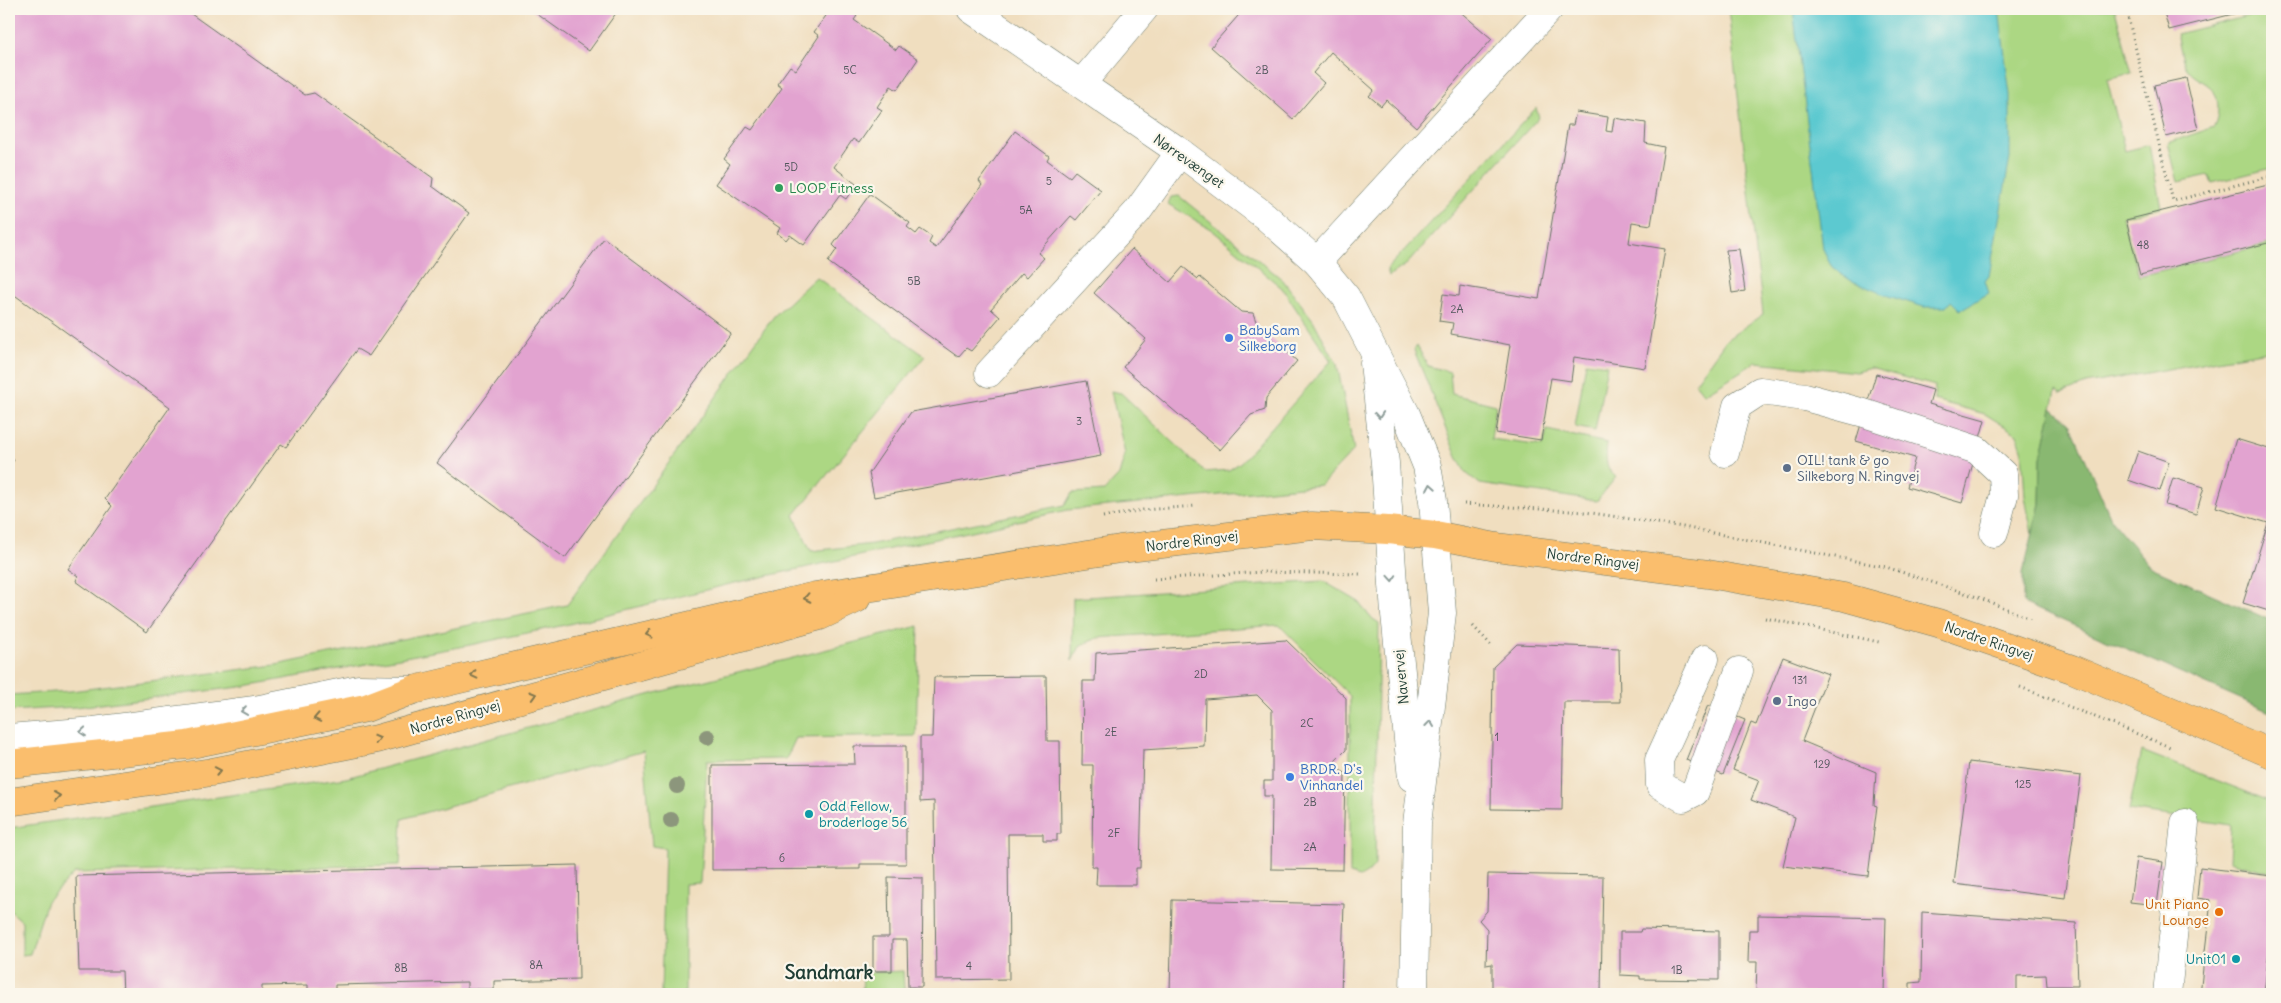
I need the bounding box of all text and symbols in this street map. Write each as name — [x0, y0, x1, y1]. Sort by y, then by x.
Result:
house number: 5C — [843, 63, 857, 77]
house number: 2B — [1255, 63, 1269, 77]
street label: Nørrevænget — [1150, 130, 1228, 192]
house number: 5D — [784, 160, 798, 174]
house number: 5 — [1046, 174, 1052, 188]
place label: LOOP Fitness — [789, 179, 874, 197]
marker: LOOP Fitness — [773, 182, 785, 194]
house number: 5A — [1019, 203, 1033, 217]
house number: 48 — [2137, 238, 2149, 252]
house number: 5B — [907, 274, 921, 288]
house number: 2A — [1450, 302, 1464, 316]
place label: BabySam Silkeborg — [1239, 321, 1300, 355]
marker: BabySam Silkeborg — [1223, 332, 1235, 344]
one-way arrow — [1373, 411, 1384, 419]
house number: 3 — [1076, 414, 1082, 428]
place label: OIL! tank & go Silkeborg N. Ringvej — [1797, 451, 1919, 485]
marker: OIL! tank & go Silkeborg N. Ringvej — [1781, 462, 1793, 474]
one-way arrow — [1426, 483, 1436, 491]
street label: Nordre Ringvej — [1145, 526, 1239, 556]
street label: Nordre Ringvej — [1546, 544, 1640, 574]
one-way arrow — [1386, 575, 1397, 583]
one-way arrow — [803, 592, 811, 602]
street label: Nordre Ringvej — [1942, 617, 2036, 665]
one-way arrow — [644, 628, 653, 639]
street label: Navervej — [1389, 649, 1413, 705]
house number: 2D — [1194, 667, 1208, 681]
one-way arrow — [470, 670, 478, 680]
house number: 131 — [1793, 673, 1807, 687]
one-way arrow — [529, 690, 537, 700]
place label: Ingo — [1787, 692, 1817, 710]
marker: Ingo — [1771, 695, 1783, 707]
street label: Nordre Ringvej — [408, 696, 502, 738]
one-way arrow — [240, 705, 248, 716]
one-way arrow — [313, 712, 322, 723]
house number: 2C — [1300, 716, 1314, 730]
one-way arrow — [1424, 720, 1435, 728]
house number: 2E — [1105, 725, 1117, 739]
one-way arrow — [79, 726, 87, 737]
house number: 1 — [1495, 730, 1499, 744]
one-way arrow — [372, 734, 381, 745]
house number: 129 — [1814, 757, 1830, 771]
place label: BRDR. D's Vinhandel — [1300, 760, 1363, 794]
one-way arrow — [213, 766, 222, 777]
marker: BRDR. D's Vinhandel — [1284, 771, 1296, 783]
house number: 125 — [2015, 777, 2031, 791]
one-way arrow — [53, 791, 61, 802]
house number: 2B — [1303, 795, 1317, 809]
place label: Odd Fellow, broderloge 56 — [819, 797, 907, 831]
marker: Odd Fellow, broderloge 56 — [803, 808, 815, 820]
house number: 2F — [1108, 826, 1120, 840]
house number: 2A — [1303, 840, 1317, 854]
house number: 6 — [779, 851, 785, 865]
place label: Unit Piano Lounge — [2145, 895, 2209, 929]
marker: Unit Piano Lounge — [2213, 906, 2225, 918]
place label: Unit01 — [2186, 950, 2226, 968]
marker: Unit01 — [2230, 953, 2242, 965]
house number: 8A — [529, 958, 543, 972]
house number: 4 — [966, 959, 972, 973]
district label: Sandmark — [785, 960, 874, 984]
house number: 8B — [394, 961, 408, 975]
house number: 1B — [1671, 963, 1683, 977]

